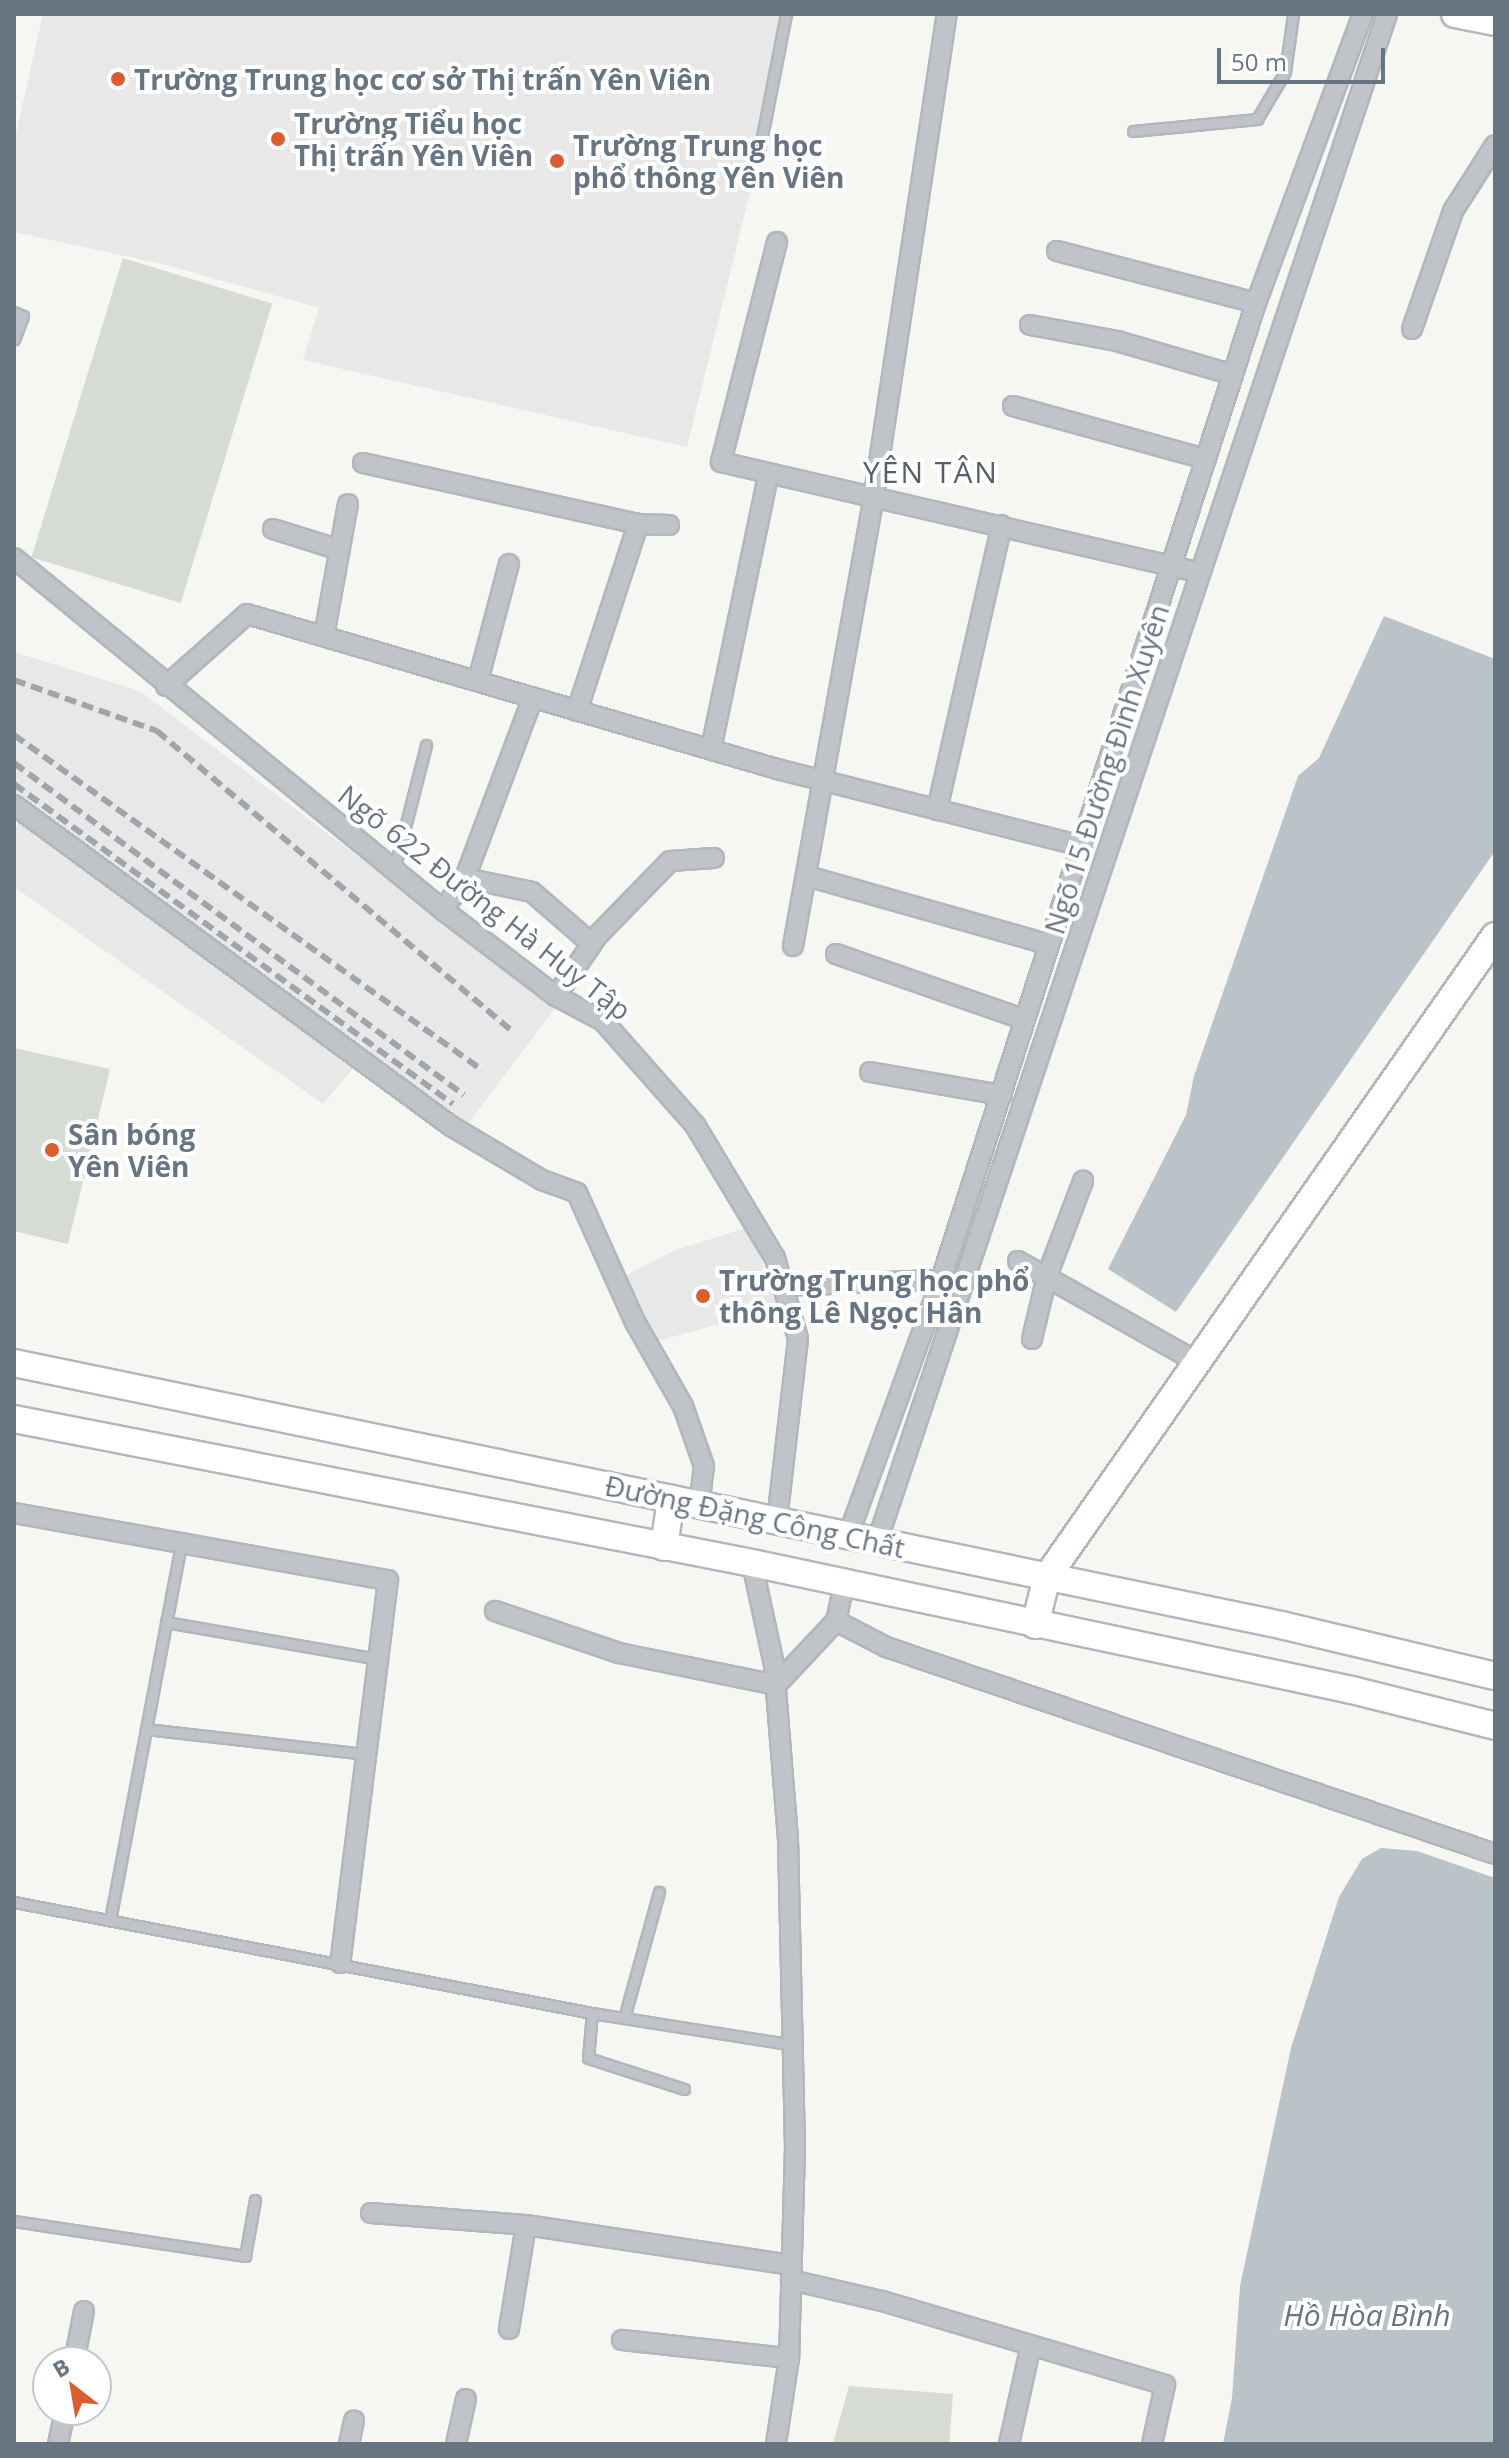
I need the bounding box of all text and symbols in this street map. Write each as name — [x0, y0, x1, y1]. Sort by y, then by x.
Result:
scale bar — [1221, 32, 1389, 82]
text: 50 m — [1231, 45, 1287, 78]
place label: Trường Trung học cơ sở Thị trấn Yên Viên — [134, 62, 711, 96]
marker: Trường Trung học cơ sở Thị trấn Yên Viên — [109, 70, 127, 88]
place label: Trường Tiểu học Thị trấn Yên Viên — [294, 106, 533, 172]
place label: Trường Trung học phổ thông Yên Viên — [573, 128, 844, 194]
marker: Trường Tiểu học Thị trấn Yên Viên — [269, 130, 287, 148]
marker: Trường Trung học phổ thông Yên Viên — [548, 152, 566, 170]
district label: YÊN TÂN — [863, 454, 999, 490]
street label: Ngõ 15 Đường Đình Xuyên — [1037, 600, 1175, 938]
street label: Ngõ 622 Đường Hà Huy Tập — [332, 777, 638, 1027]
place label: Sân bóng Yên Viên — [68, 1117, 195, 1183]
marker: Sân bóng Yên Viên — [43, 1141, 61, 1159]
place label: Trường Trung học phổ thông Lê Ngọc Hân — [719, 1263, 1029, 1329]
marker: Trường Trung học phổ thông Lê Ngọc Hân — [694, 1287, 712, 1305]
street label: Đường Đặng Công Chất — [602, 1468, 908, 1564]
water label: Hồ Hòa Bình — [1283, 2297, 1451, 2333]
north arrow — [32, 2346, 112, 2426]
text: B — [47, 2350, 75, 2384]

